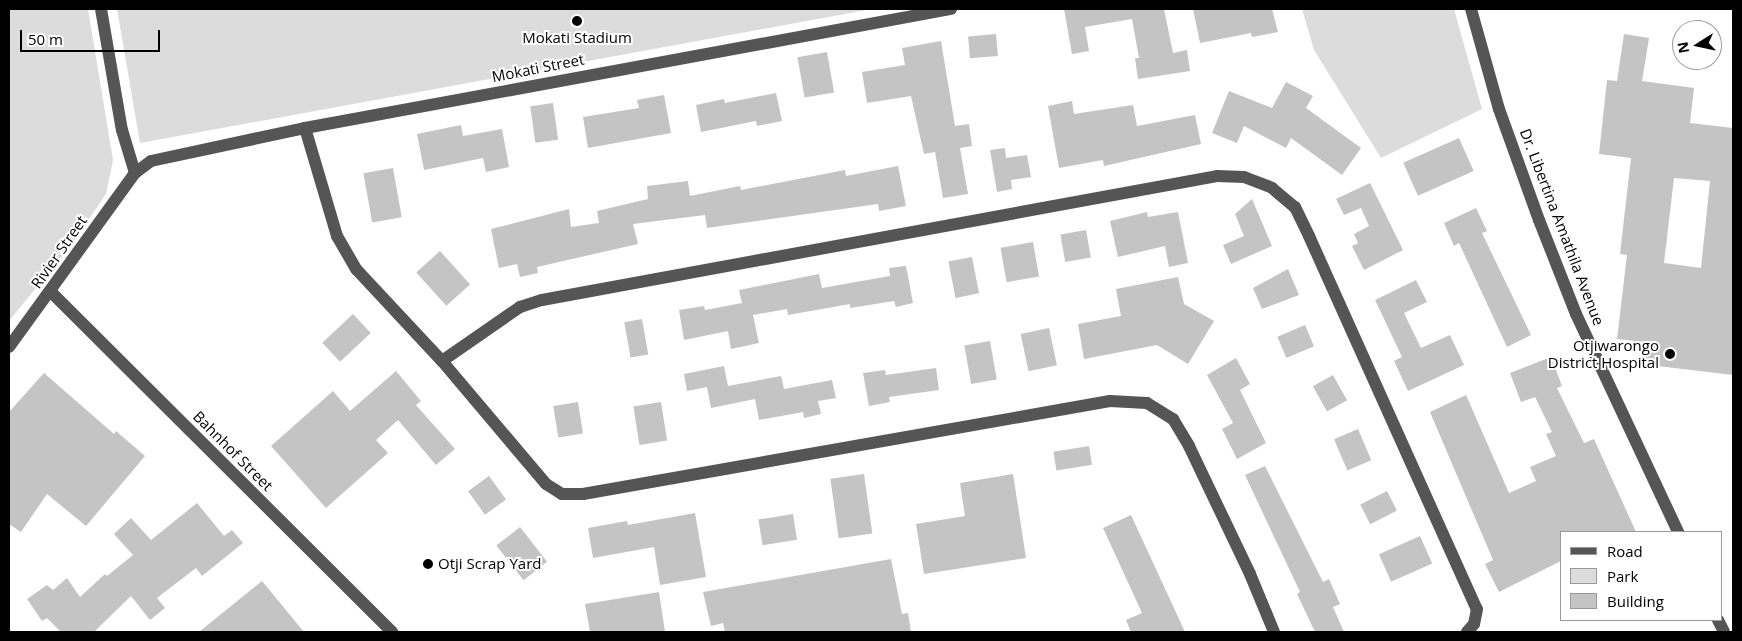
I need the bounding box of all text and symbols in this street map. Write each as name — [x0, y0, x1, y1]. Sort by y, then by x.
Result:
marker: Mokati Stadium — [571, 15, 583, 27]
scale bar — [22, 20, 162, 52]
north arrow — [1672, 20, 1722, 70]
text: 50 m — [28, 29, 63, 49]
place label: Mokati Stadium — [522, 29, 632, 47]
text: N — [1672, 40, 1693, 55]
street label: Mokati Street — [490, 50, 586, 86]
street label: Dr. Libertina Amathila Avenue — [1516, 126, 1608, 328]
street label: Rivier Street — [27, 212, 91, 292]
place label: Otjiwarongo District Hospital — [1548, 336, 1659, 371]
marker: Otjiwarongo District Hospital — [1663, 347, 1677, 361]
street label: Bahnhof Street — [189, 407, 277, 495]
legend — [1560, 531, 1722, 621]
text: Road — [1607, 541, 1643, 561]
place label: Otji Scrap Yard — [438, 555, 541, 573]
marker: Otji Scrap Yard — [422, 558, 434, 570]
text: Park — [1607, 566, 1638, 586]
text: Building — [1607, 591, 1664, 611]

